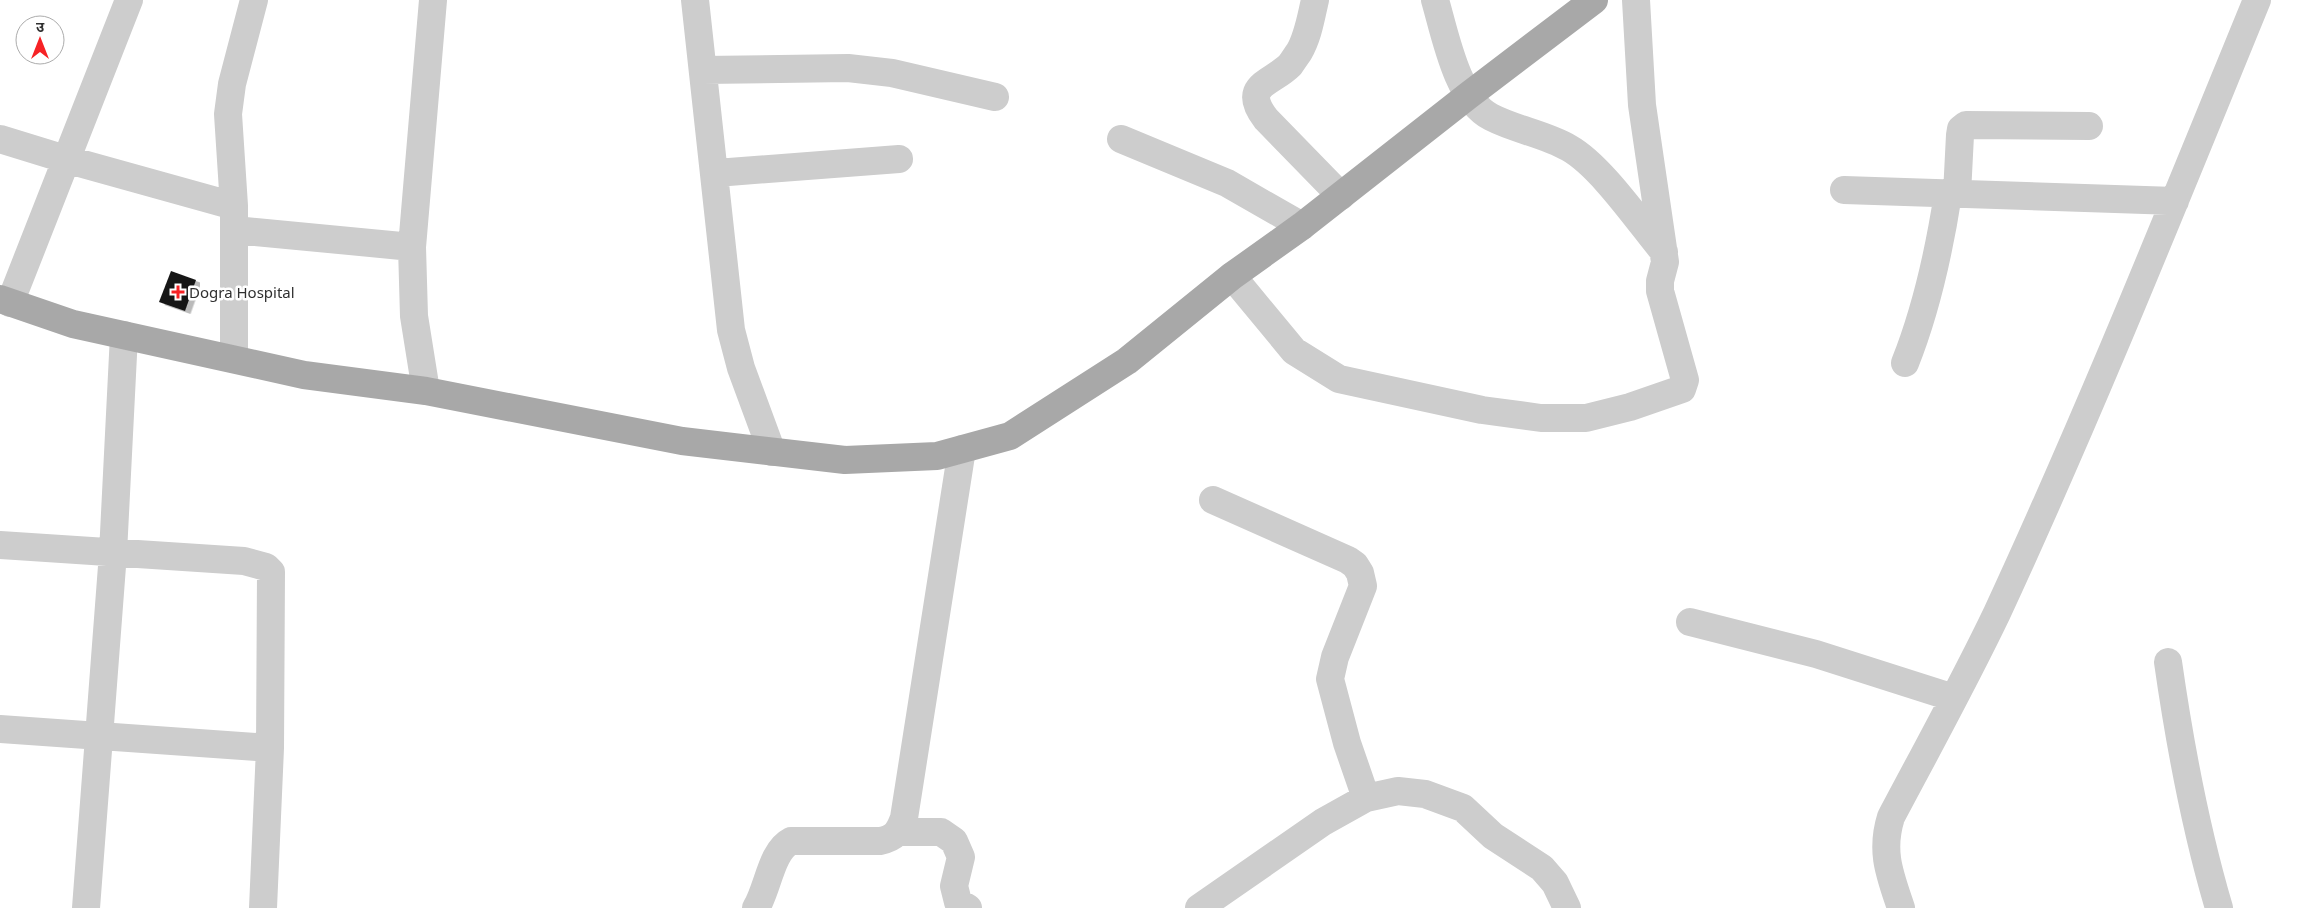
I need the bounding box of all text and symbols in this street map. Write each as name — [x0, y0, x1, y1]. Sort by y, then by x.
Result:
north arrow — [15, 15, 65, 65]
text: उ — [36, 17, 45, 36]
place label: Dogra Hospital — [189, 282, 295, 302]
marker: Dogra Hospital — [171, 285, 185, 299]

